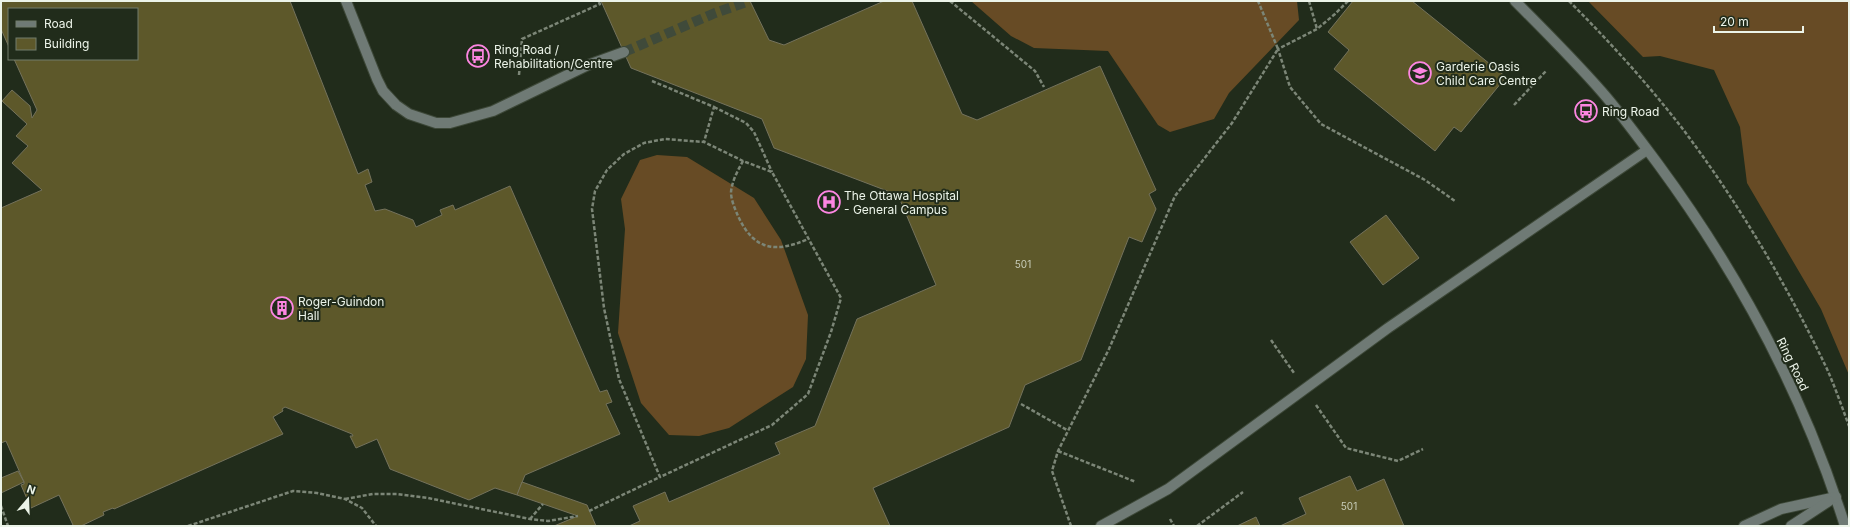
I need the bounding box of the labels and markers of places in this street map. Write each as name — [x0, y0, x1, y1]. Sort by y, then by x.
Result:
place label: Ring Road / Rehabilitation/Centre — [494, 42, 613, 71]
bus stop icon: Ring Road / Rehabilitation/Centre — [465, 43, 491, 69]
place label: Garderie Oasis Child Care Centre — [1436, 59, 1537, 88]
school or university icon: Garderie Oasis Child Care Centre — [1407, 60, 1433, 86]
bus stop icon: Ring Road — [1573, 98, 1599, 124]
place label: Ring Road — [1602, 104, 1659, 119]
place label: The Ottawa Hospital - General Campus — [844, 188, 959, 217]
hospital icon: The Ottawa Hospital - General Campus — [816, 189, 842, 215]
place label: Roger-Guindon Hall — [298, 294, 384, 323]
building icon: Roger-Guindon Hall — [269, 295, 295, 321]

